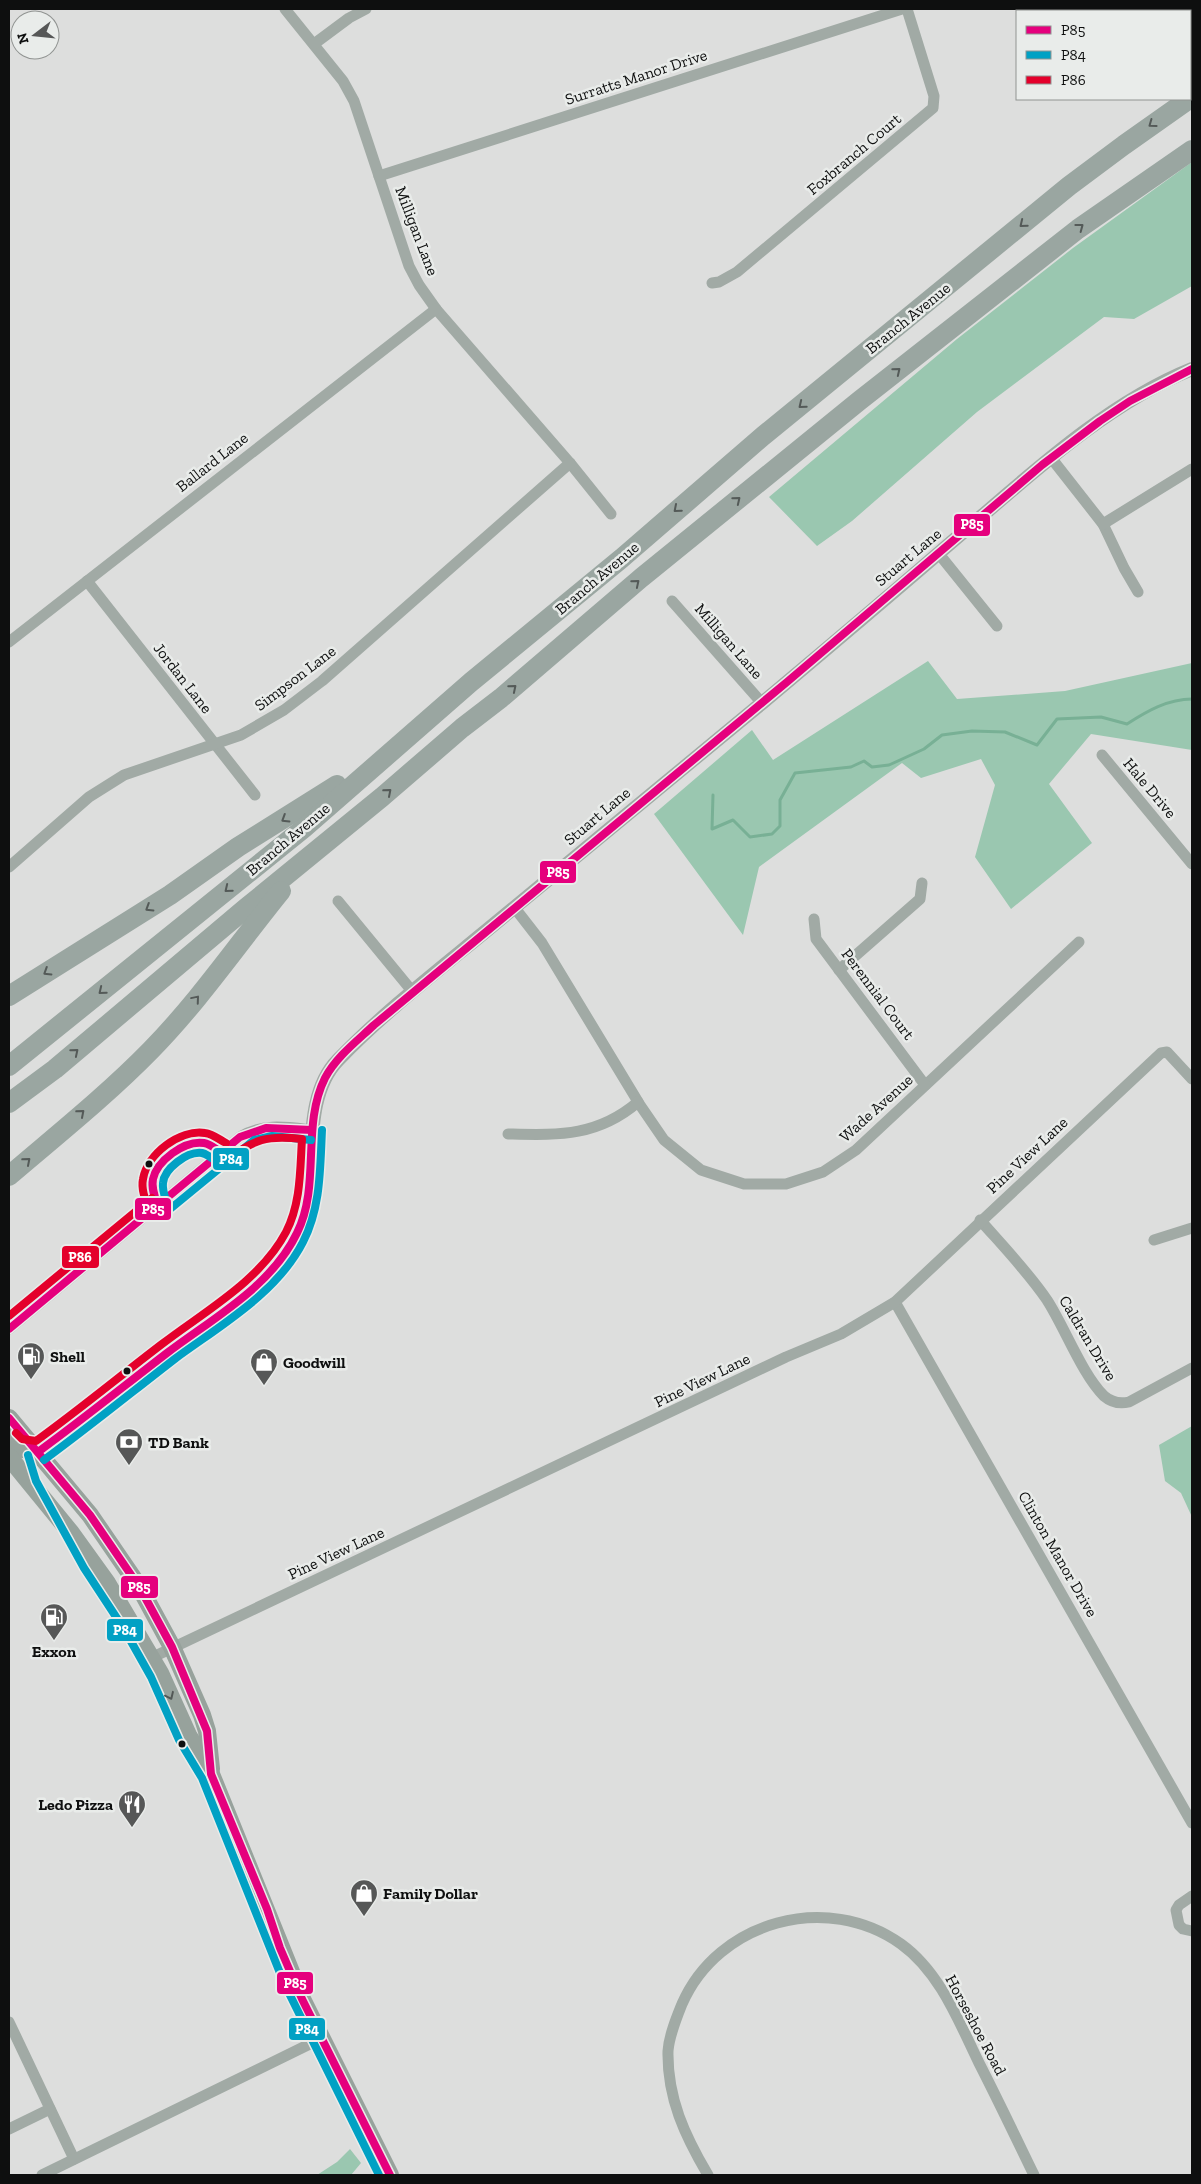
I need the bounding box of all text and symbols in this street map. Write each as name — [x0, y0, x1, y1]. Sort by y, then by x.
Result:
north arrow — [10, 10, 60, 60]
legend — [1016, 10, 1191, 100]
text: P85 — [1061, 21, 1086, 39]
text: N — [13, 31, 33, 46]
street label: Surratts Manor Drive — [563, 45, 709, 109]
text: P84 — [1061, 46, 1086, 64]
text: P86 — [1061, 71, 1086, 89]
street label: Foxbranch Court — [803, 109, 905, 199]
one-way arrow — [1149, 119, 1158, 127]
street label: Milligan Lane — [391, 184, 443, 278]
one-way arrow — [1020, 218, 1029, 226]
one-way arrow — [1074, 224, 1084, 233]
street label: Branch Avenue — [862, 278, 954, 358]
one-way arrow — [891, 368, 900, 376]
one-way arrow — [799, 399, 808, 407]
street label: Ballard Lane — [172, 428, 252, 496]
one-way arrow — [732, 497, 741, 506]
one-way arrow — [674, 503, 683, 512]
line badge: P85 — [953, 513, 991, 537]
text: P85 — [960, 516, 984, 533]
street label: Stuart Lane — [871, 524, 945, 590]
street label: Branch Avenue — [551, 538, 643, 618]
one-way arrow — [630, 580, 639, 588]
street label: Milligan Lane — [691, 599, 767, 683]
street label: Jordan Lane — [150, 639, 216, 717]
street label: Simpson Lane — [251, 641, 339, 715]
one-way arrow — [507, 685, 516, 694]
street label: Hale Drive — [1119, 754, 1181, 822]
street label: Stuart Lane — [560, 783, 634, 849]
one-way arrow — [382, 789, 391, 798]
street label: Branch Avenue — [242, 799, 334, 879]
one-way arrow — [281, 812, 290, 822]
line badge: P85 — [539, 860, 577, 884]
text: P85 — [546, 864, 570, 881]
one-way arrow — [225, 883, 234, 892]
one-way arrow — [146, 902, 155, 911]
street label: Perennial Court — [838, 945, 918, 1043]
one-way arrow — [43, 965, 52, 975]
one-way arrow — [99, 986, 108, 995]
one-way arrow — [190, 995, 199, 1004]
one-way arrow — [69, 1049, 78, 1058]
street label: Wade Avenue — [835, 1070, 917, 1146]
one-way arrow — [76, 1110, 85, 1119]
street label: Pine View Lane — [982, 1113, 1072, 1197]
line badge: P84 — [212, 1147, 250, 1171]
text: P84 — [219, 1151, 243, 1168]
one-way arrow — [21, 1157, 30, 1166]
unlabelled marker — [144, 1159, 154, 1169]
line badge: P85 — [134, 1197, 172, 1221]
text: P85 — [141, 1201, 165, 1218]
line badge: P86 — [61, 1245, 100, 1269]
text: P86 — [68, 1249, 92, 1266]
street label: Caldran Drive — [1055, 1292, 1121, 1384]
fuel station icon: Shell — [16, 1341, 46, 1380]
place label: Shell — [50, 1347, 85, 1366]
shop icon: Goodwill — [249, 1347, 279, 1386]
street label: Pine View Lane — [651, 1349, 753, 1411]
place label: Goodwill — [283, 1353, 346, 1372]
unlabelled marker — [122, 1366, 132, 1376]
bank icon: TD Bank — [114, 1427, 144, 1466]
place label: TD Bank — [148, 1433, 209, 1452]
street label: Clinton Manor Drive — [1014, 1488, 1102, 1620]
street label: Pine View Lane — [285, 1522, 387, 1584]
line badge: P85 — [120, 1575, 159, 1599]
text: P85 — [127, 1579, 151, 1596]
fuel station icon: Exxon — [39, 1602, 69, 1641]
line badge: P84 — [106, 1618, 144, 1642]
text: P84 — [113, 1622, 137, 1639]
place label: Exxon — [32, 1642, 77, 1661]
one-way arrow — [164, 1691, 175, 1700]
unlabelled marker — [177, 1739, 187, 1749]
restaurant icon: Ledo Pizza — [117, 1789, 147, 1828]
place label: Ledo Pizza — [38, 1795, 113, 1814]
shop icon: Family Dollar — [349, 1878, 379, 1917]
place label: Family Dollar — [383, 1884, 478, 1903]
line badge: P85 — [276, 1971, 314, 1995]
street label: Horseshoe Road — [942, 1972, 1011, 2079]
text: P85 — [283, 1975, 307, 1992]
line badge: P84 — [288, 2017, 326, 2041]
text: P84 — [295, 2021, 319, 2038]

